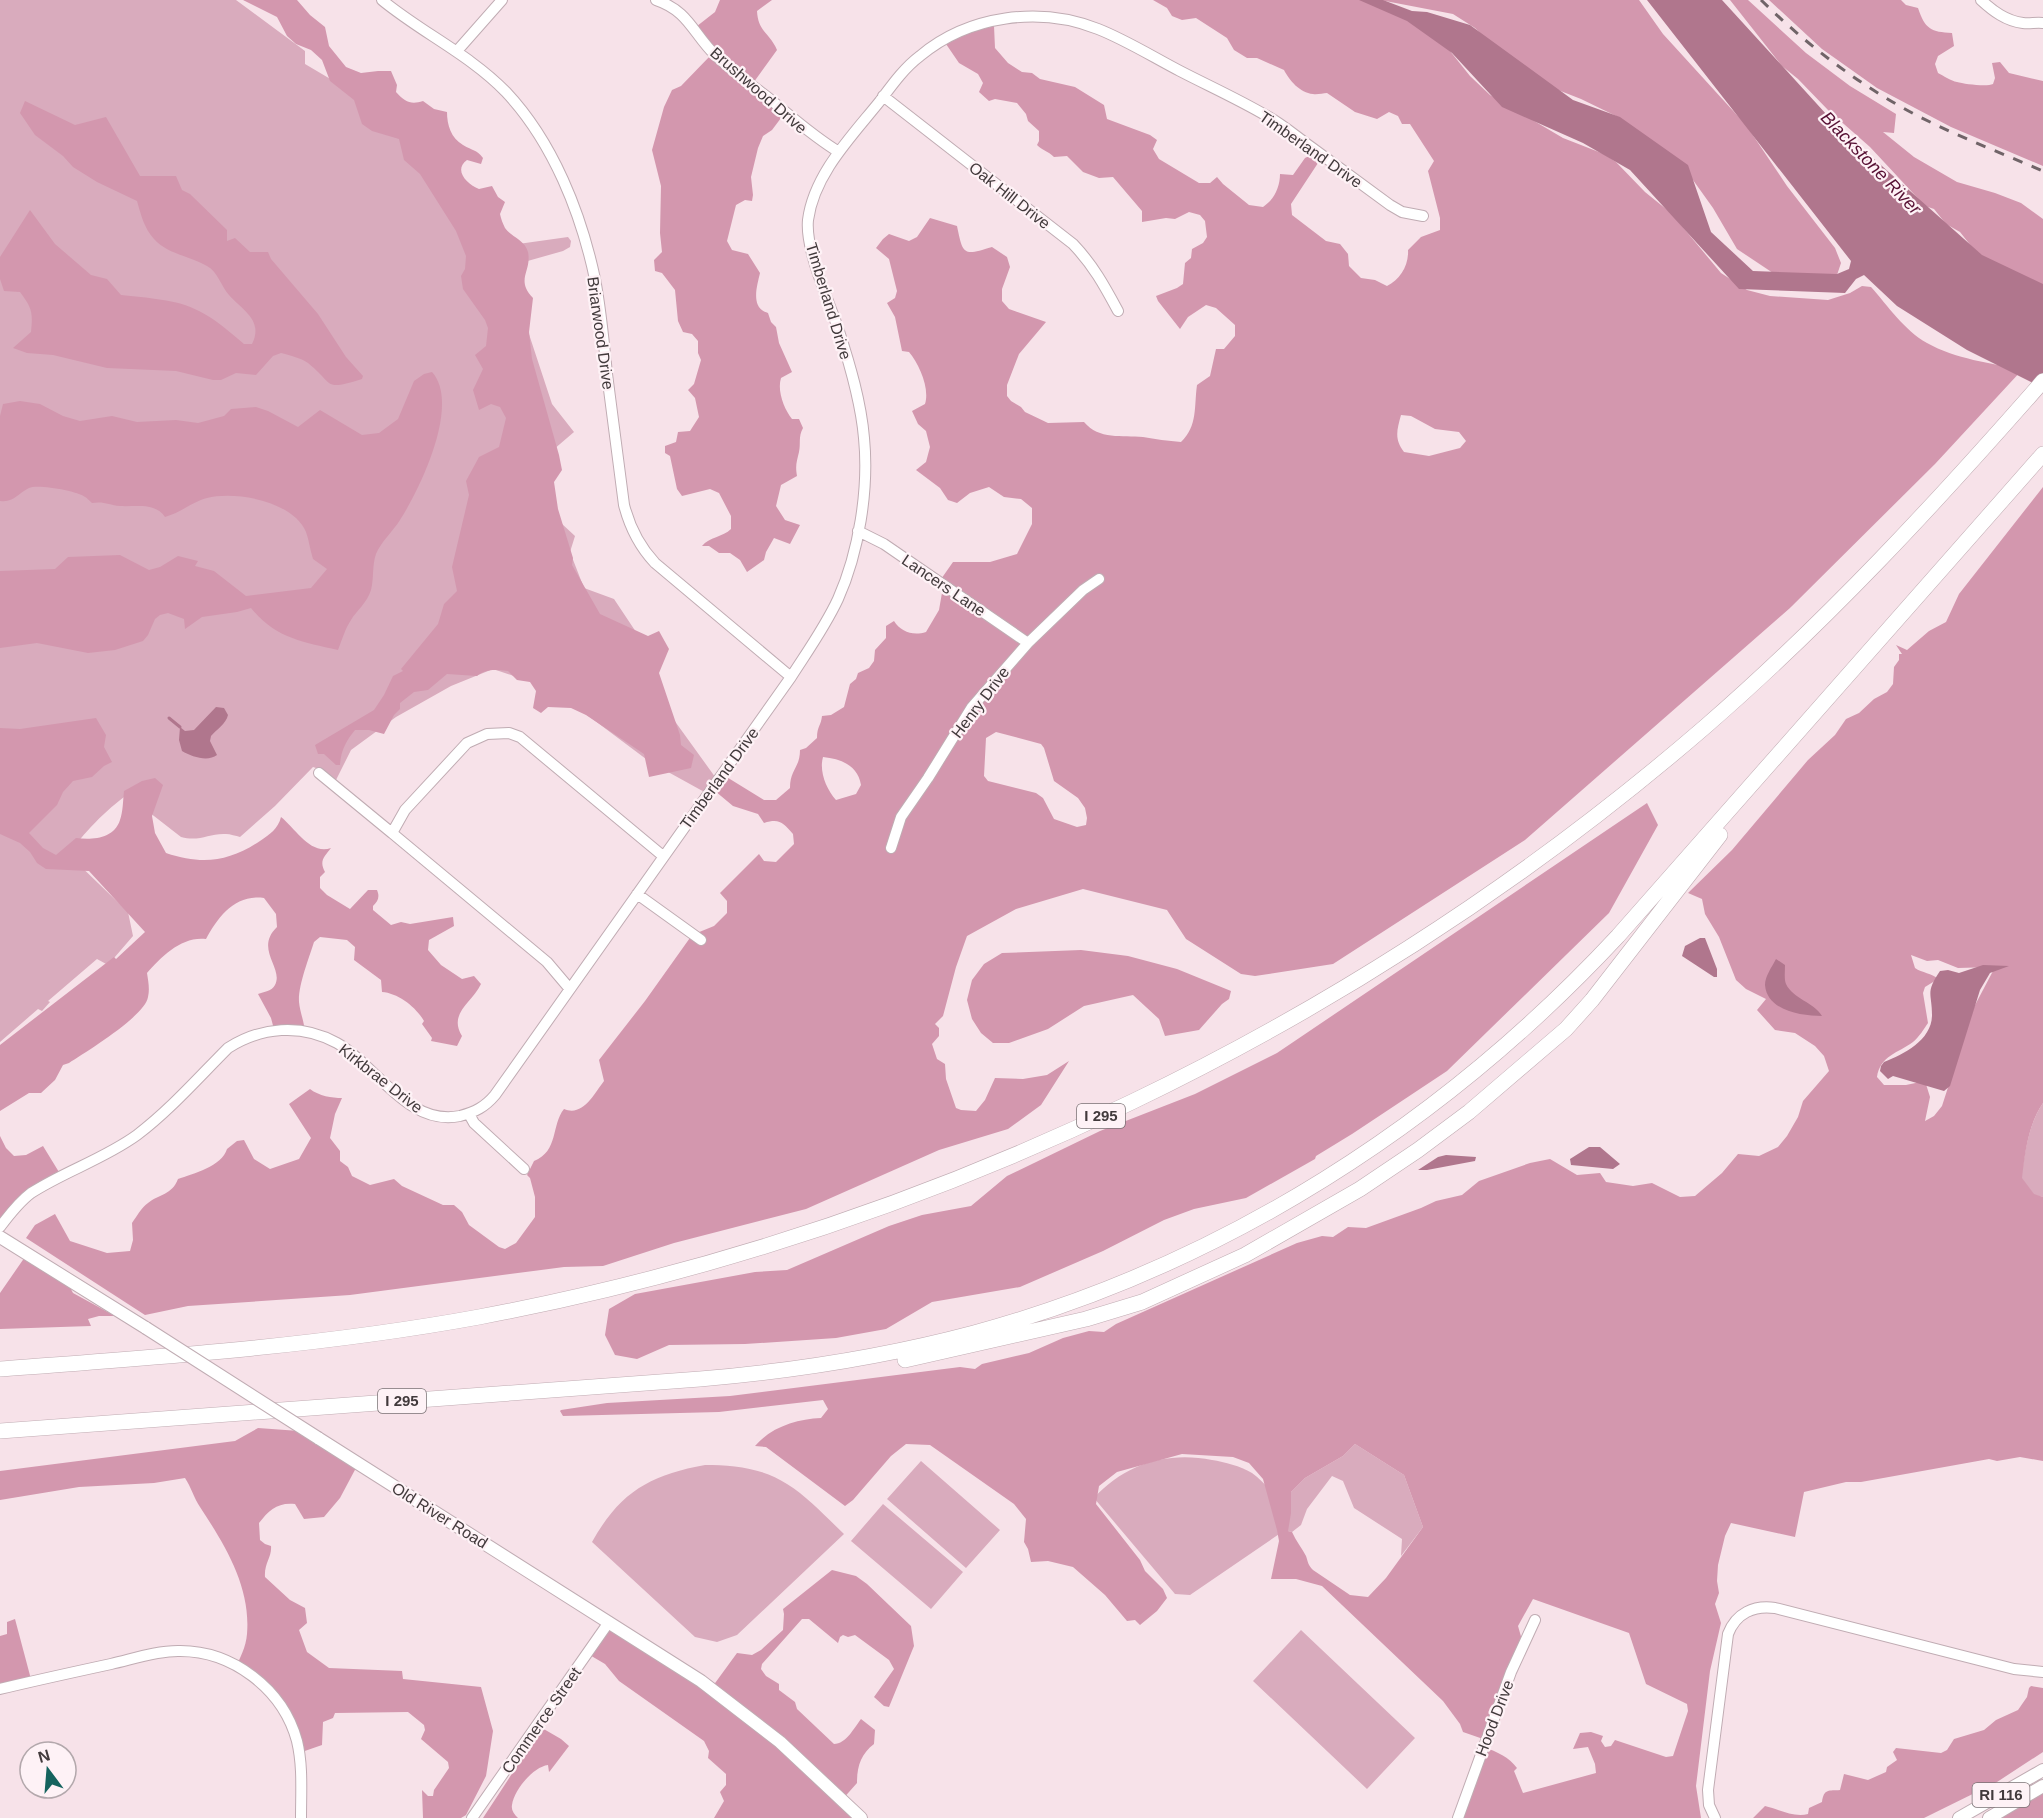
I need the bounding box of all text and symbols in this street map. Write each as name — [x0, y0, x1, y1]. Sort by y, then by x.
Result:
street label: Brushwood Drive — [707, 44, 810, 137]
water label: Blackstone River — [1817, 107, 1926, 219]
street label: Timberland Drive — [1256, 108, 1365, 191]
street label: Oak Hill Drive — [966, 159, 1054, 232]
street label: Timberland Drive — [803, 241, 854, 362]
street label: Briarwood Drive — [584, 276, 617, 391]
street label: Lancers Lane — [899, 551, 989, 620]
street label: Henry Drive — [948, 663, 1013, 741]
street label: Timberland Drive — [677, 724, 762, 832]
street label: Kirkbrae Drive — [336, 1040, 426, 1116]
road number: I 295 — [1077, 1104, 1125, 1128]
road number: I 295 — [378, 1389, 426, 1413]
street label: Old River Road — [389, 1479, 491, 1552]
street label: Commerce Street — [498, 1664, 585, 1777]
street label: Hood Drive — [1472, 1678, 1517, 1759]
north arrow — [18, 1740, 78, 1800]
text: N — [36, 1746, 52, 1766]
road number: RI 116 — [1972, 1783, 2030, 1807]

